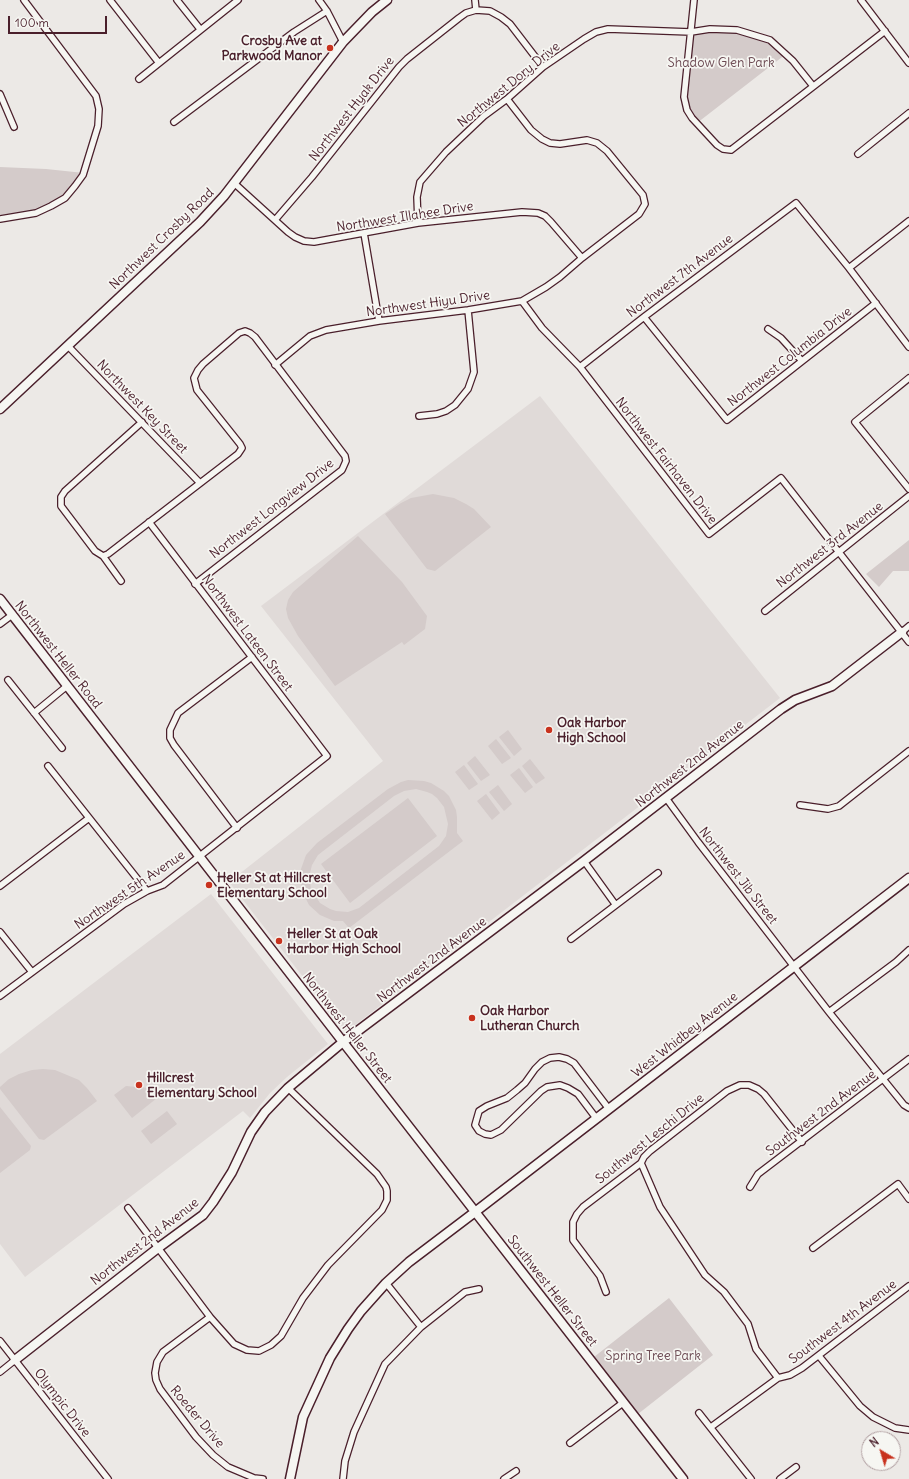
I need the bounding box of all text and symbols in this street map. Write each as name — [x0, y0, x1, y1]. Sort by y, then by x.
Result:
scale bar — [10, 8, 109, 34]
text: 100 m — [15, 15, 49, 30]
place label: Crosby Ave at Parkwood Manor — [222, 33, 322, 64]
street label: Northwest Dory Drive — [455, 39, 563, 131]
marker: Crosby Ave at Parkwood Manor — [325, 43, 335, 53]
street label: Northwest Hyak Drive — [306, 54, 398, 164]
park label: Shadow Glen Park — [667, 55, 775, 71]
street label: Northwest Crosby Road — [107, 185, 217, 293]
street label: Northwest Illahee Drive — [336, 198, 474, 236]
street label: Northwest 7th Avenue — [624, 231, 736, 321]
street label: Northwest Hiyu Drive — [365, 288, 491, 320]
street label: Northwest Columbia Drive — [725, 304, 855, 410]
street label: Northwest Key Street — [93, 357, 191, 457]
street label: Northwest Fairhaven Drive — [612, 395, 720, 527]
street label: Northwest Longview Drive — [207, 456, 337, 562]
street label: Northwest 3rd Avenue — [774, 499, 886, 591]
street label: Northwest Lateen Street — [198, 572, 296, 694]
street label: Northwest Heller Road — [11, 598, 105, 712]
place label: Oak Harbor High School — [557, 715, 626, 746]
street label: Northwest 2nd Avenue — [633, 717, 747, 811]
marker: Oak Harbor High School — [544, 725, 554, 735]
street label: Northwest Jib Street — [695, 825, 781, 927]
street label: Northwest 5th Avenue — [72, 847, 188, 933]
place label: Heller St at Hillcrest Elementary School — [217, 870, 331, 901]
marker: Heller St at Hillcrest Elementary School — [204, 880, 214, 890]
street label: Northwest 2nd Avenue — [374, 914, 490, 1006]
place label: Heller St at Oak Harbor High School — [287, 926, 401, 957]
marker: Heller St at Oak Harbor High School — [274, 936, 284, 946]
street label: Northwest Heller Street — [299, 970, 395, 1086]
street label: West Whidbey Avenue — [629, 989, 741, 1081]
place label: Oak Harbor Lutheran Church — [480, 1003, 579, 1034]
marker: Oak Harbor Lutheran Church — [467, 1013, 477, 1023]
street label: Southwest 2nd Avenue — [763, 1067, 879, 1159]
place label: Hillcrest Elementary School — [147, 1070, 257, 1101]
marker: Hillcrest Elementary School — [134, 1080, 144, 1090]
street label: Southwest Leschi Drive — [593, 1090, 707, 1188]
street label: Northwest 2nd Avenue — [88, 1195, 202, 1289]
street label: Southwest Heller Street — [504, 1232, 600, 1350]
street label: Southwest 4th Avenue — [786, 1276, 900, 1368]
park label: Spring Tree Park — [605, 1348, 701, 1364]
street label: Olympic Drive — [30, 1366, 94, 1440]
street label: Roeder Drive — [167, 1383, 227, 1451]
north arrow — [861, 1431, 901, 1471]
text: N — [867, 1434, 882, 1450]

